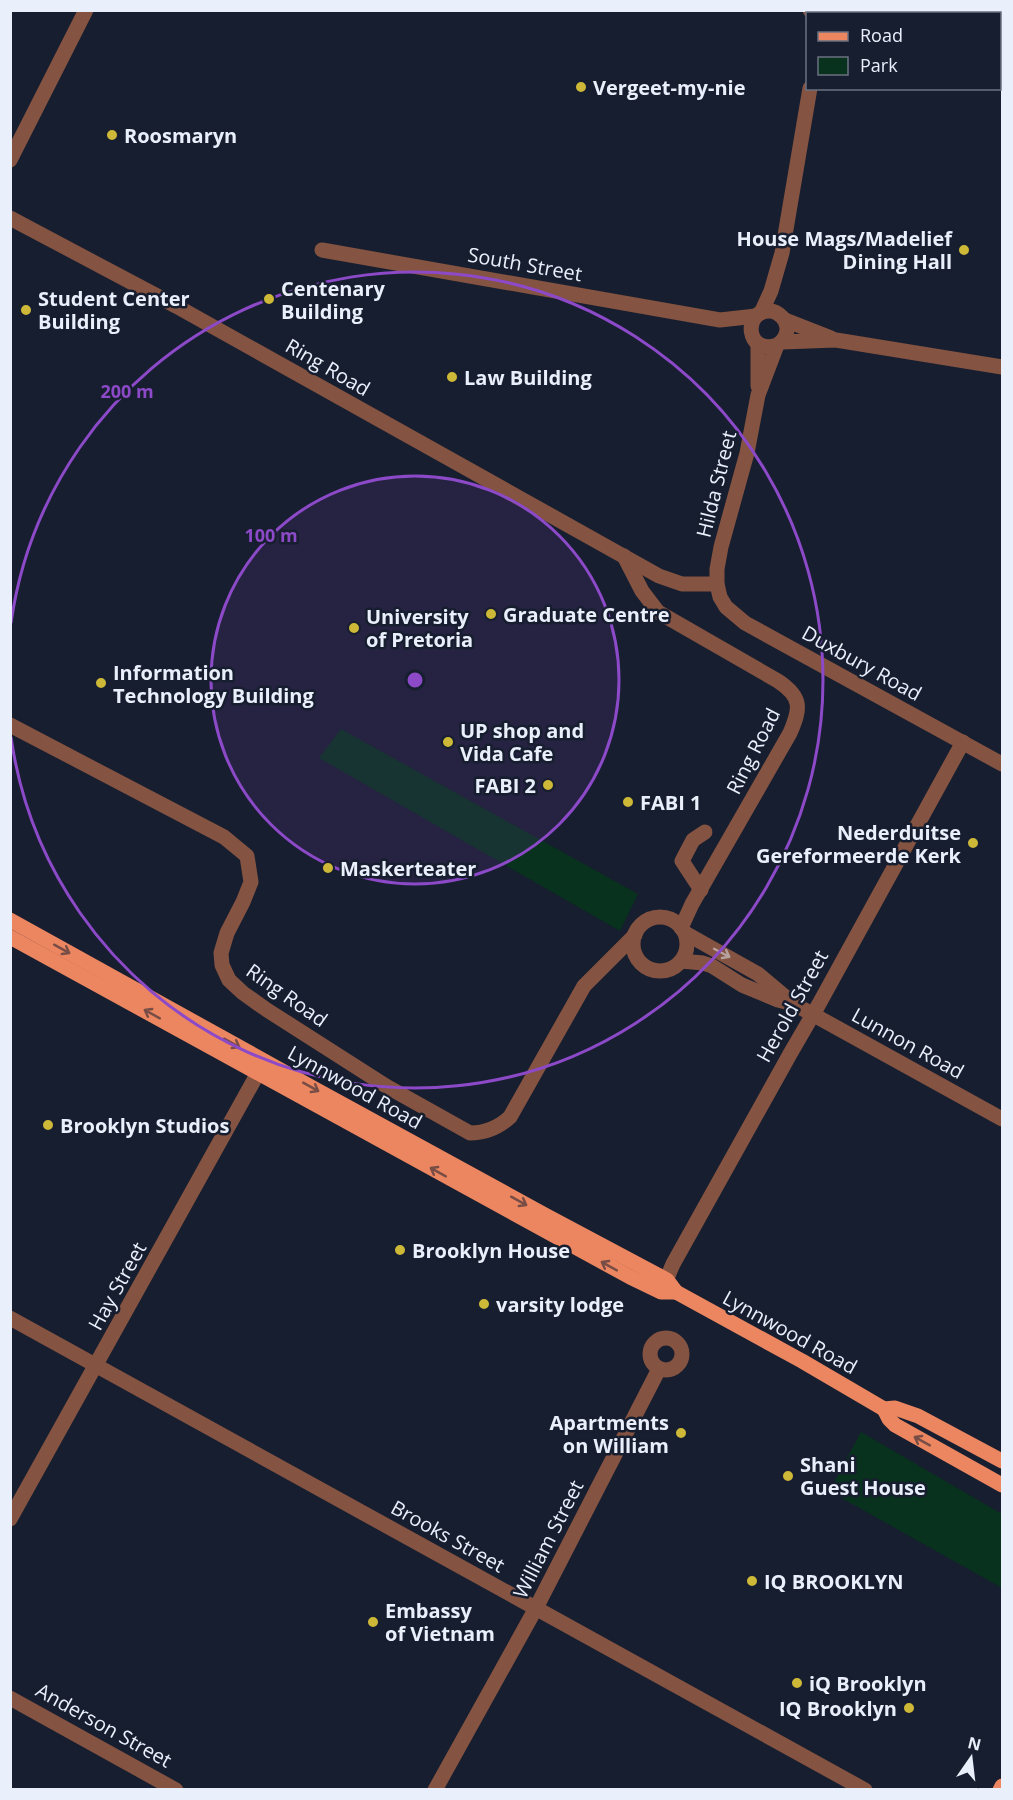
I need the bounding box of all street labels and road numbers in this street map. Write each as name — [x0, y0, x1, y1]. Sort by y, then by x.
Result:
street label: South Street — [466, 241, 584, 287]
street label: Ring Road — [281, 332, 375, 402]
street label: Hilda Street — [690, 428, 742, 540]
street label: Duxbury Road — [797, 619, 927, 707]
street label: Ring Road — [720, 703, 786, 799]
street label: Herold Street — [750, 945, 834, 1067]
street label: Ring Road — [241, 957, 333, 1033]
street label: Lunnon Road — [847, 1001, 969, 1085]
street label: Lynnwood Road — [283, 1039, 427, 1135]
street label: Hay Street — [82, 1237, 152, 1335]
street label: Lynnwood Road — [718, 1284, 862, 1380]
street label: William Street — [507, 1475, 589, 1603]
street label: Brooks Street — [386, 1494, 510, 1578]
street label: Anderson Street — [31, 1676, 177, 1774]

